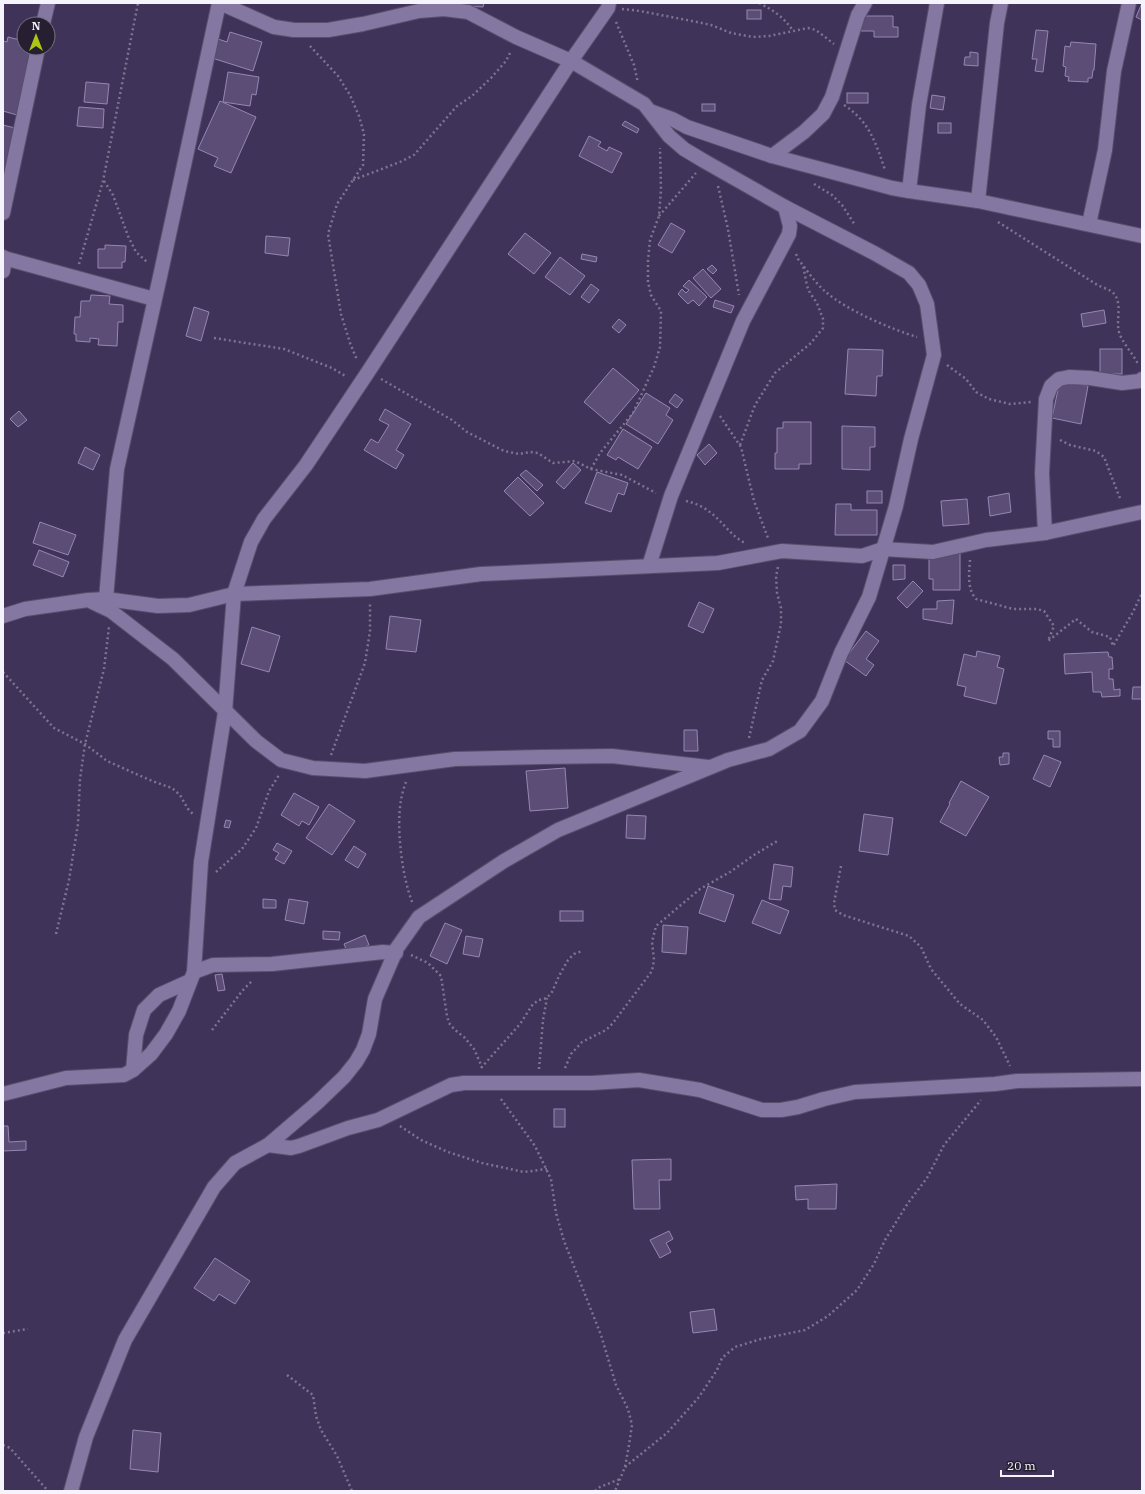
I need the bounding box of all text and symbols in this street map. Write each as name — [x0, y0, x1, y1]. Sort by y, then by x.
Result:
north arrow — [16, 16, 56, 56]
text: N — [32, 19, 41, 33]
scale bar — [1001, 1452, 1053, 1478]
text: 20 m — [1007, 1458, 1036, 1473]

